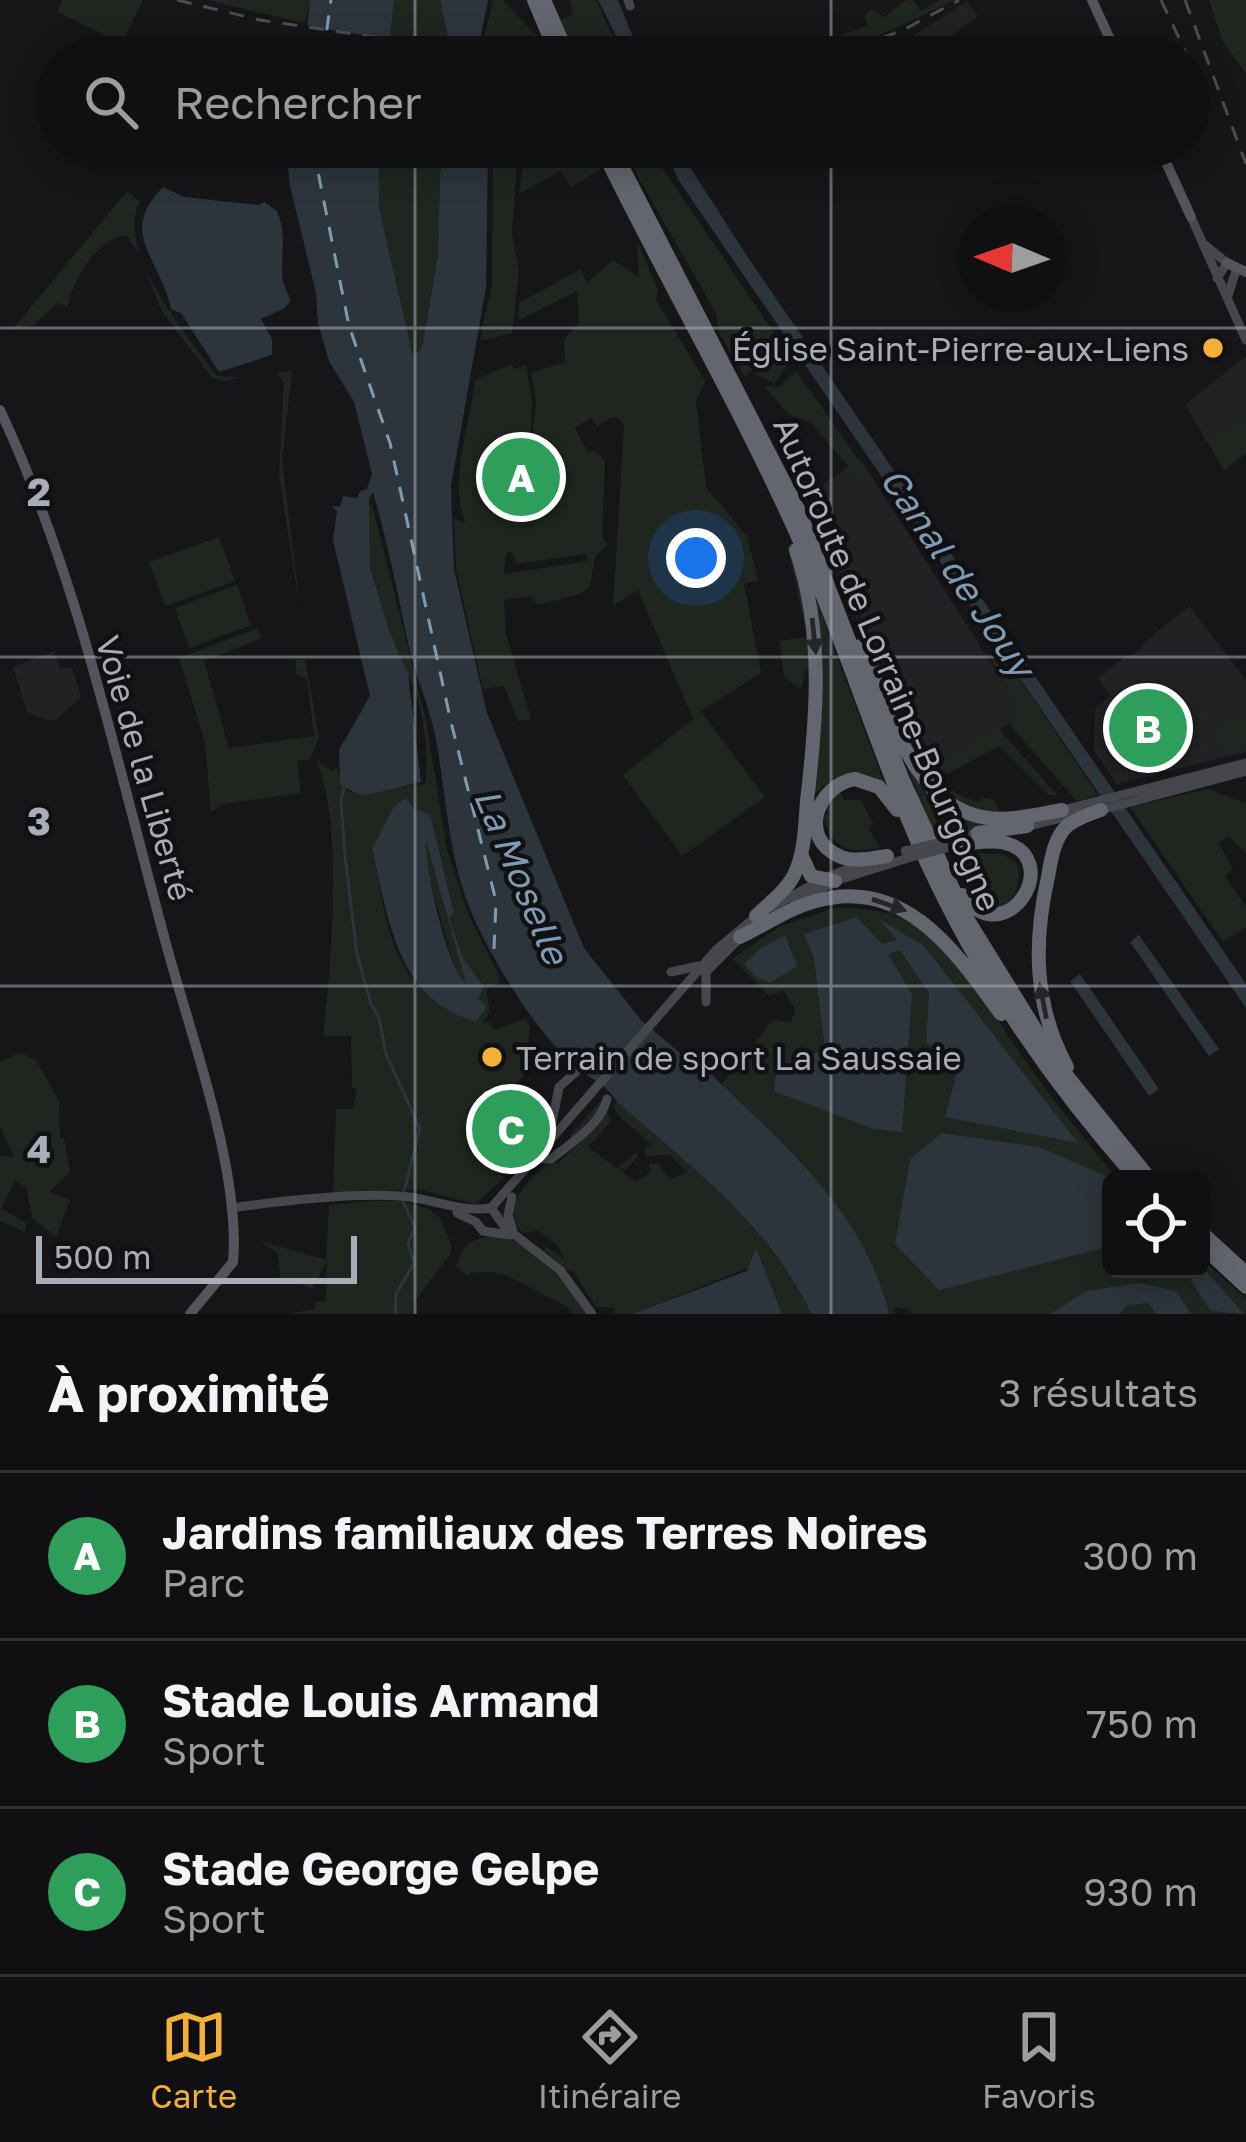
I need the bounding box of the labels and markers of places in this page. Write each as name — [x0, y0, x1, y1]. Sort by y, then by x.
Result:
place label: Église Saint-Pierre-aux-Liens — [732, 329, 1189, 368]
marker: Église Saint-Pierre-aux-Liens — [1200, 335, 1226, 361]
pin: A — [482, 432, 560, 522]
pin: B — [1109, 683, 1187, 773]
place label: Terrain de sport La Saussaie — [516, 1038, 962, 1077]
marker: Terrain de sport La Saussaie — [479, 1044, 505, 1070]
pin: C — [472, 1084, 550, 1174]

